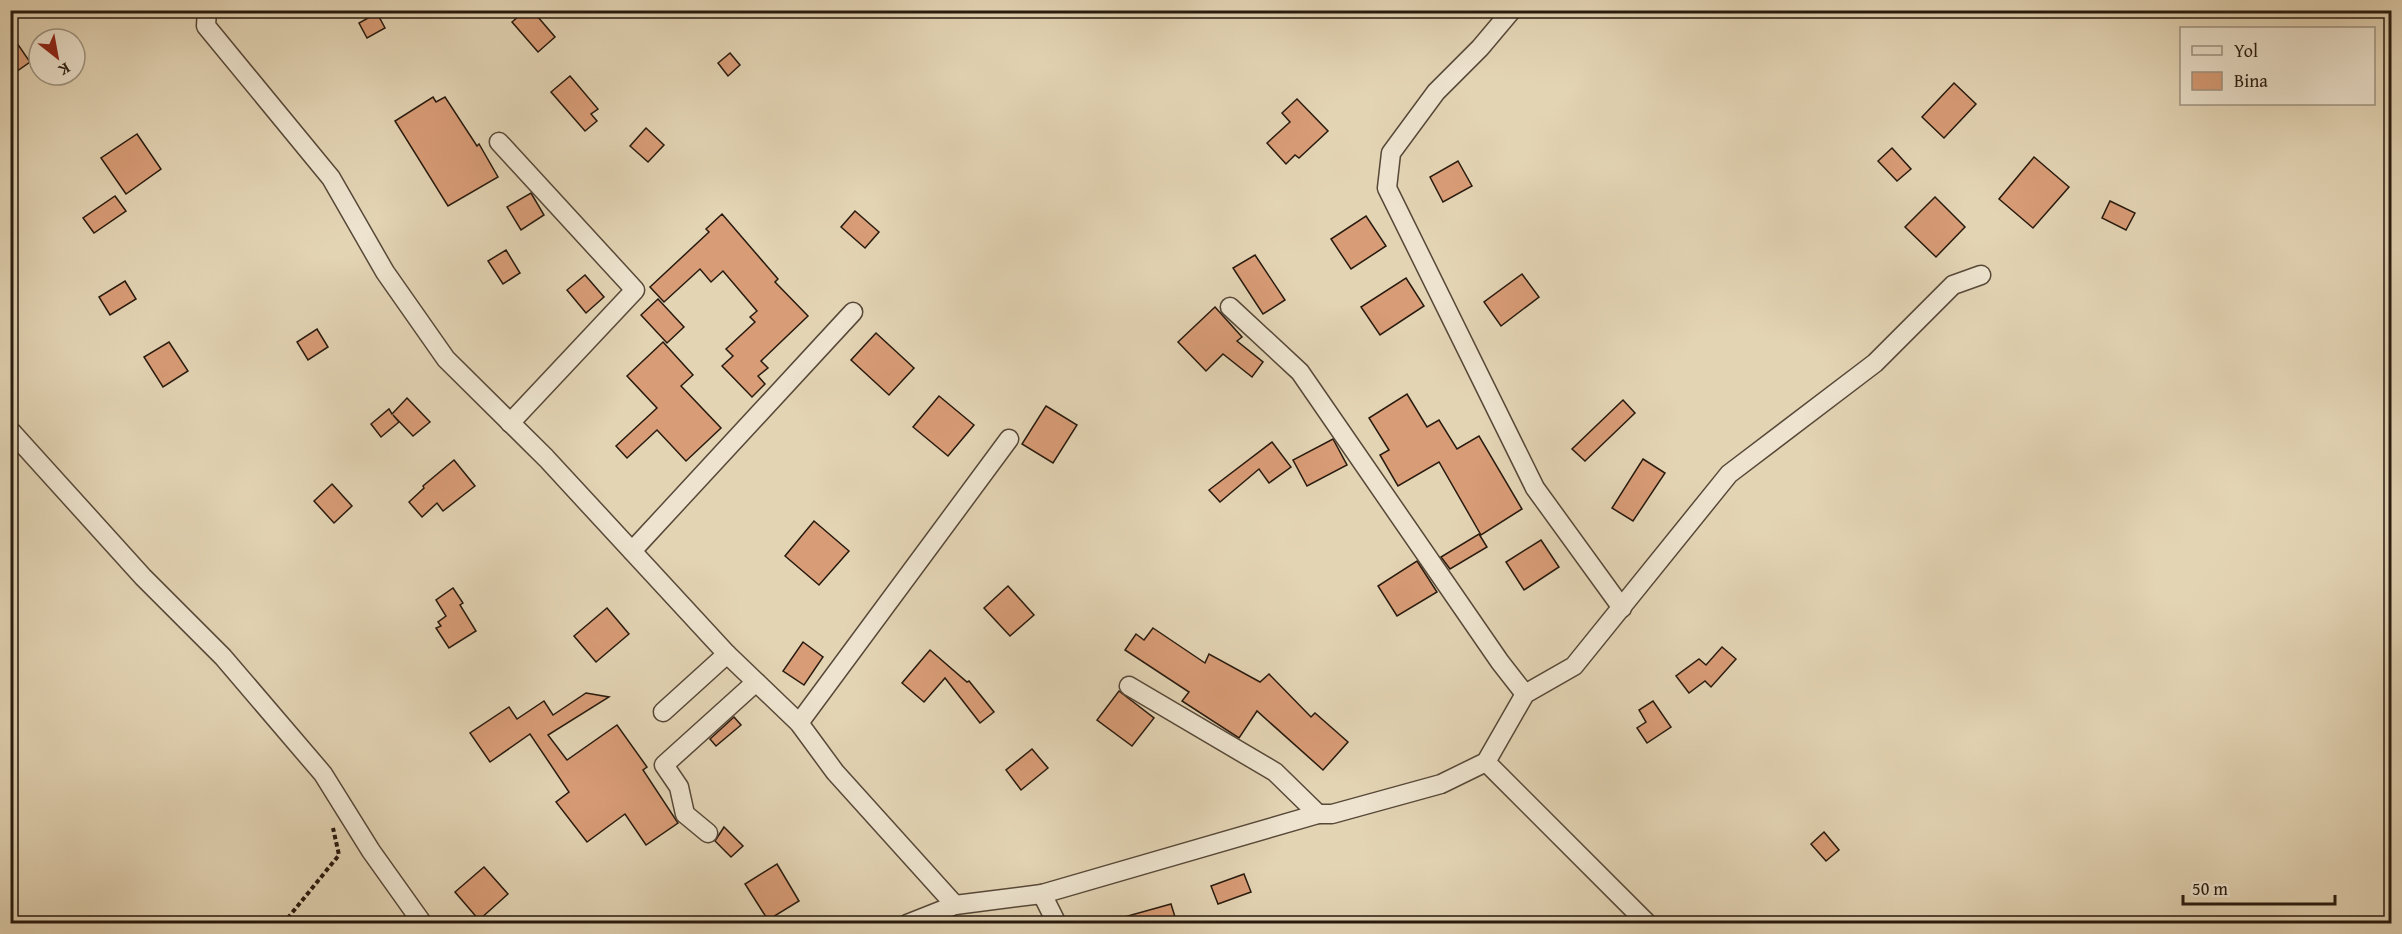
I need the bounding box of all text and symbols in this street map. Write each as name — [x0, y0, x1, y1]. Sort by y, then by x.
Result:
north arrow — [27, 27, 87, 87]
legend — [2180, 27, 2375, 105]
text: Yol — [2234, 37, 2258, 64]
text: K — [53, 57, 75, 83]
text: Bina — [2234, 67, 2268, 94]
scale bar — [2183, 868, 2334, 906]
text: 50 m — [2192, 875, 2228, 902]

